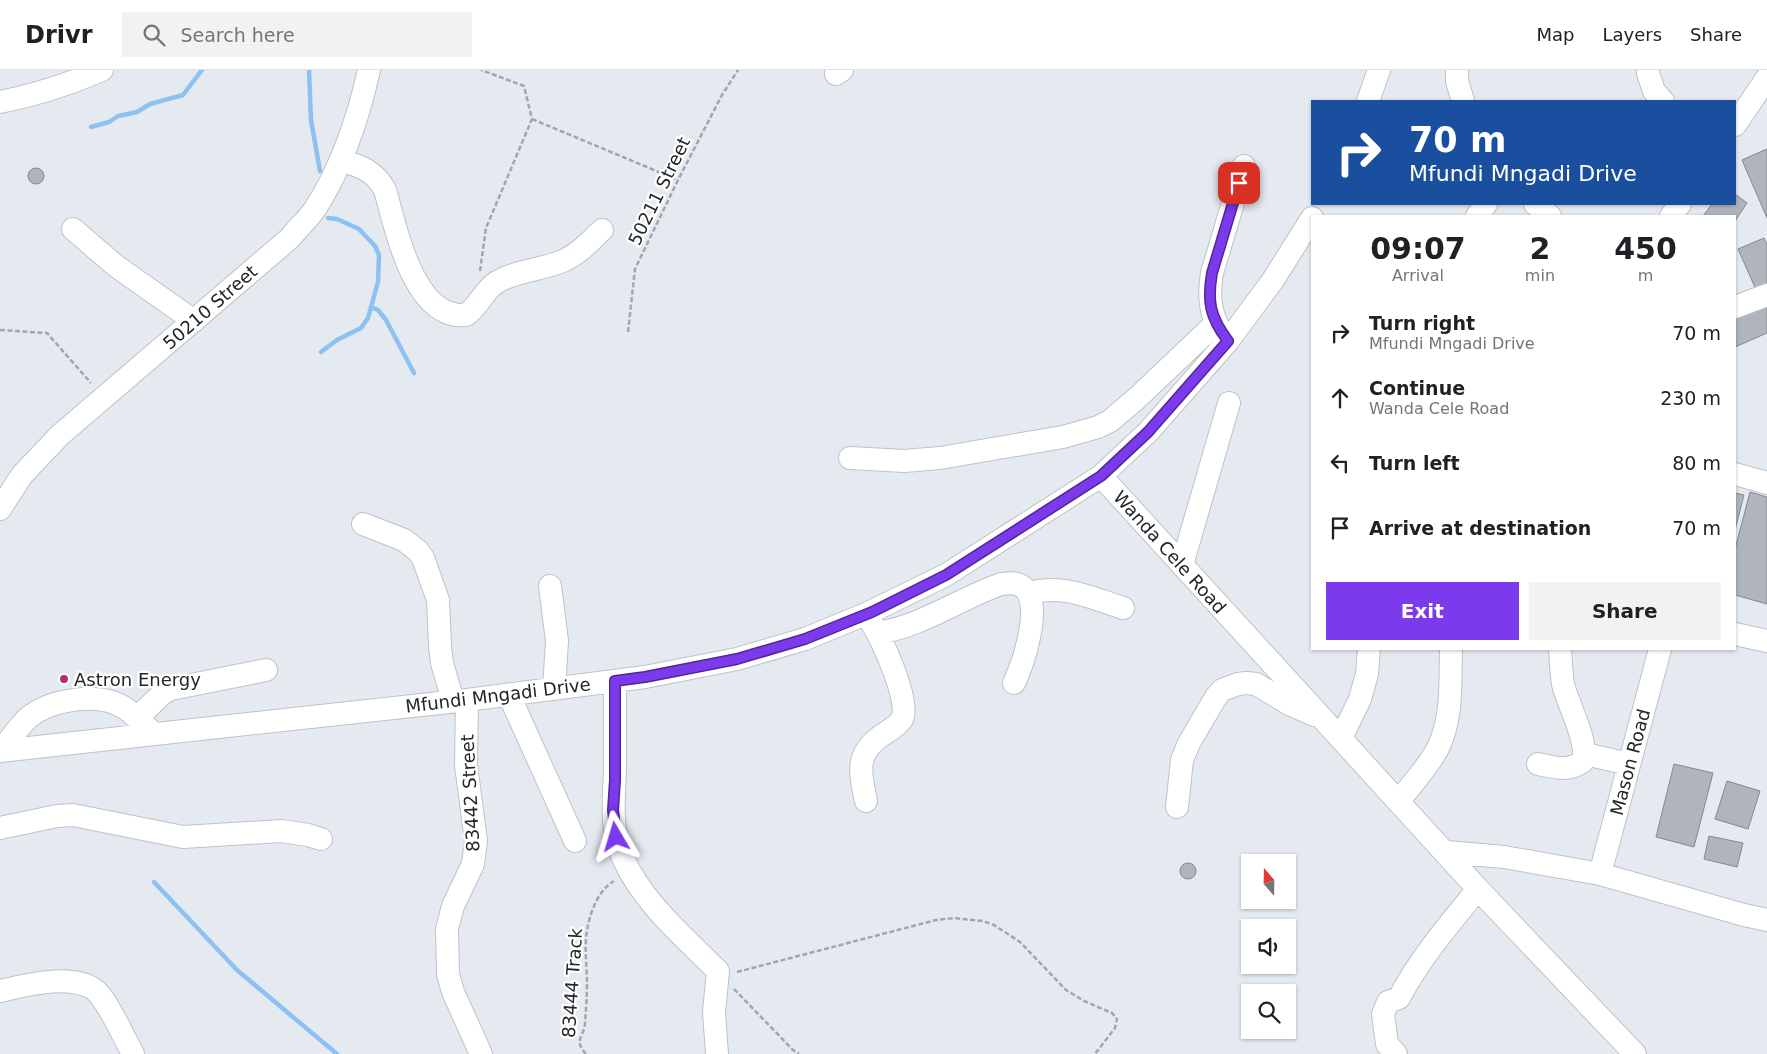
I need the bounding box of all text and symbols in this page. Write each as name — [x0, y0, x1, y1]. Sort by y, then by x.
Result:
search box — [122, 12, 472, 57]
text: Drivr — [25, 21, 92, 49]
icon: search — [140, 21, 168, 49]
text: Search here — [180, 24, 295, 46]
text: Map — [1536, 24, 1574, 45]
text: Layers — [1602, 24, 1662, 45]
text: Share — [1690, 24, 1742, 45]
icon: right — [1326, 120, 1391, 185]
text: 70 m — [1409, 120, 1506, 160]
street label: 50211 Street — [624, 134, 694, 248]
text: Mfundi Mngadi Drive — [1409, 161, 1637, 186]
pin — [1218, 162, 1260, 204]
icon: arrive — [1225, 169, 1253, 197]
text: 09:07 — [1370, 231, 1466, 266]
text: 2 — [1529, 231, 1550, 266]
text: 450 — [1614, 231, 1677, 266]
street label: 50210 Street — [159, 260, 261, 354]
text: Arrival — [1392, 266, 1444, 285]
text: min — [1525, 266, 1555, 285]
text: m — [1638, 266, 1653, 285]
text: Turn right — [1369, 312, 1475, 334]
icon: right — [1326, 319, 1354, 347]
text: 70 m — [1672, 322, 1721, 344]
text: Mfundi Mngadi Drive — [1369, 334, 1535, 353]
text: Continue — [1369, 377, 1465, 399]
icon: ahead — [1326, 384, 1354, 412]
text: 230 m — [1660, 387, 1721, 409]
text: Wanda Cele Road — [1369, 399, 1509, 418]
icon: left — [1326, 449, 1354, 477]
text: Turn left — [1369, 452, 1460, 474]
text: 80 m — [1672, 452, 1721, 474]
street label: Wanda Cele Road — [1109, 486, 1231, 618]
icon: arrive — [1326, 514, 1354, 542]
text: Arrive at destination — [1369, 517, 1591, 539]
text: 70 m — [1672, 517, 1721, 539]
button: Exit — [1326, 582, 1519, 640]
button: Share — [1529, 582, 1721, 640]
place label: Astron Energy — [74, 669, 201, 690]
marker: Astron Energy — [58, 673, 70, 685]
street label: Mfundi Mngadi Drive — [404, 673, 592, 717]
street label: Mason Road — [1606, 707, 1654, 817]
street label: 83442 Street — [456, 734, 484, 852]
position arrow — [589, 810, 641, 862]
north arrow — [1241, 854, 1296, 909]
map controls — [1241, 854, 1296, 1039]
button: sound — [1241, 919, 1296, 974]
street label: 83444 Track — [558, 927, 586, 1039]
button: search — [1241, 984, 1296, 1039]

